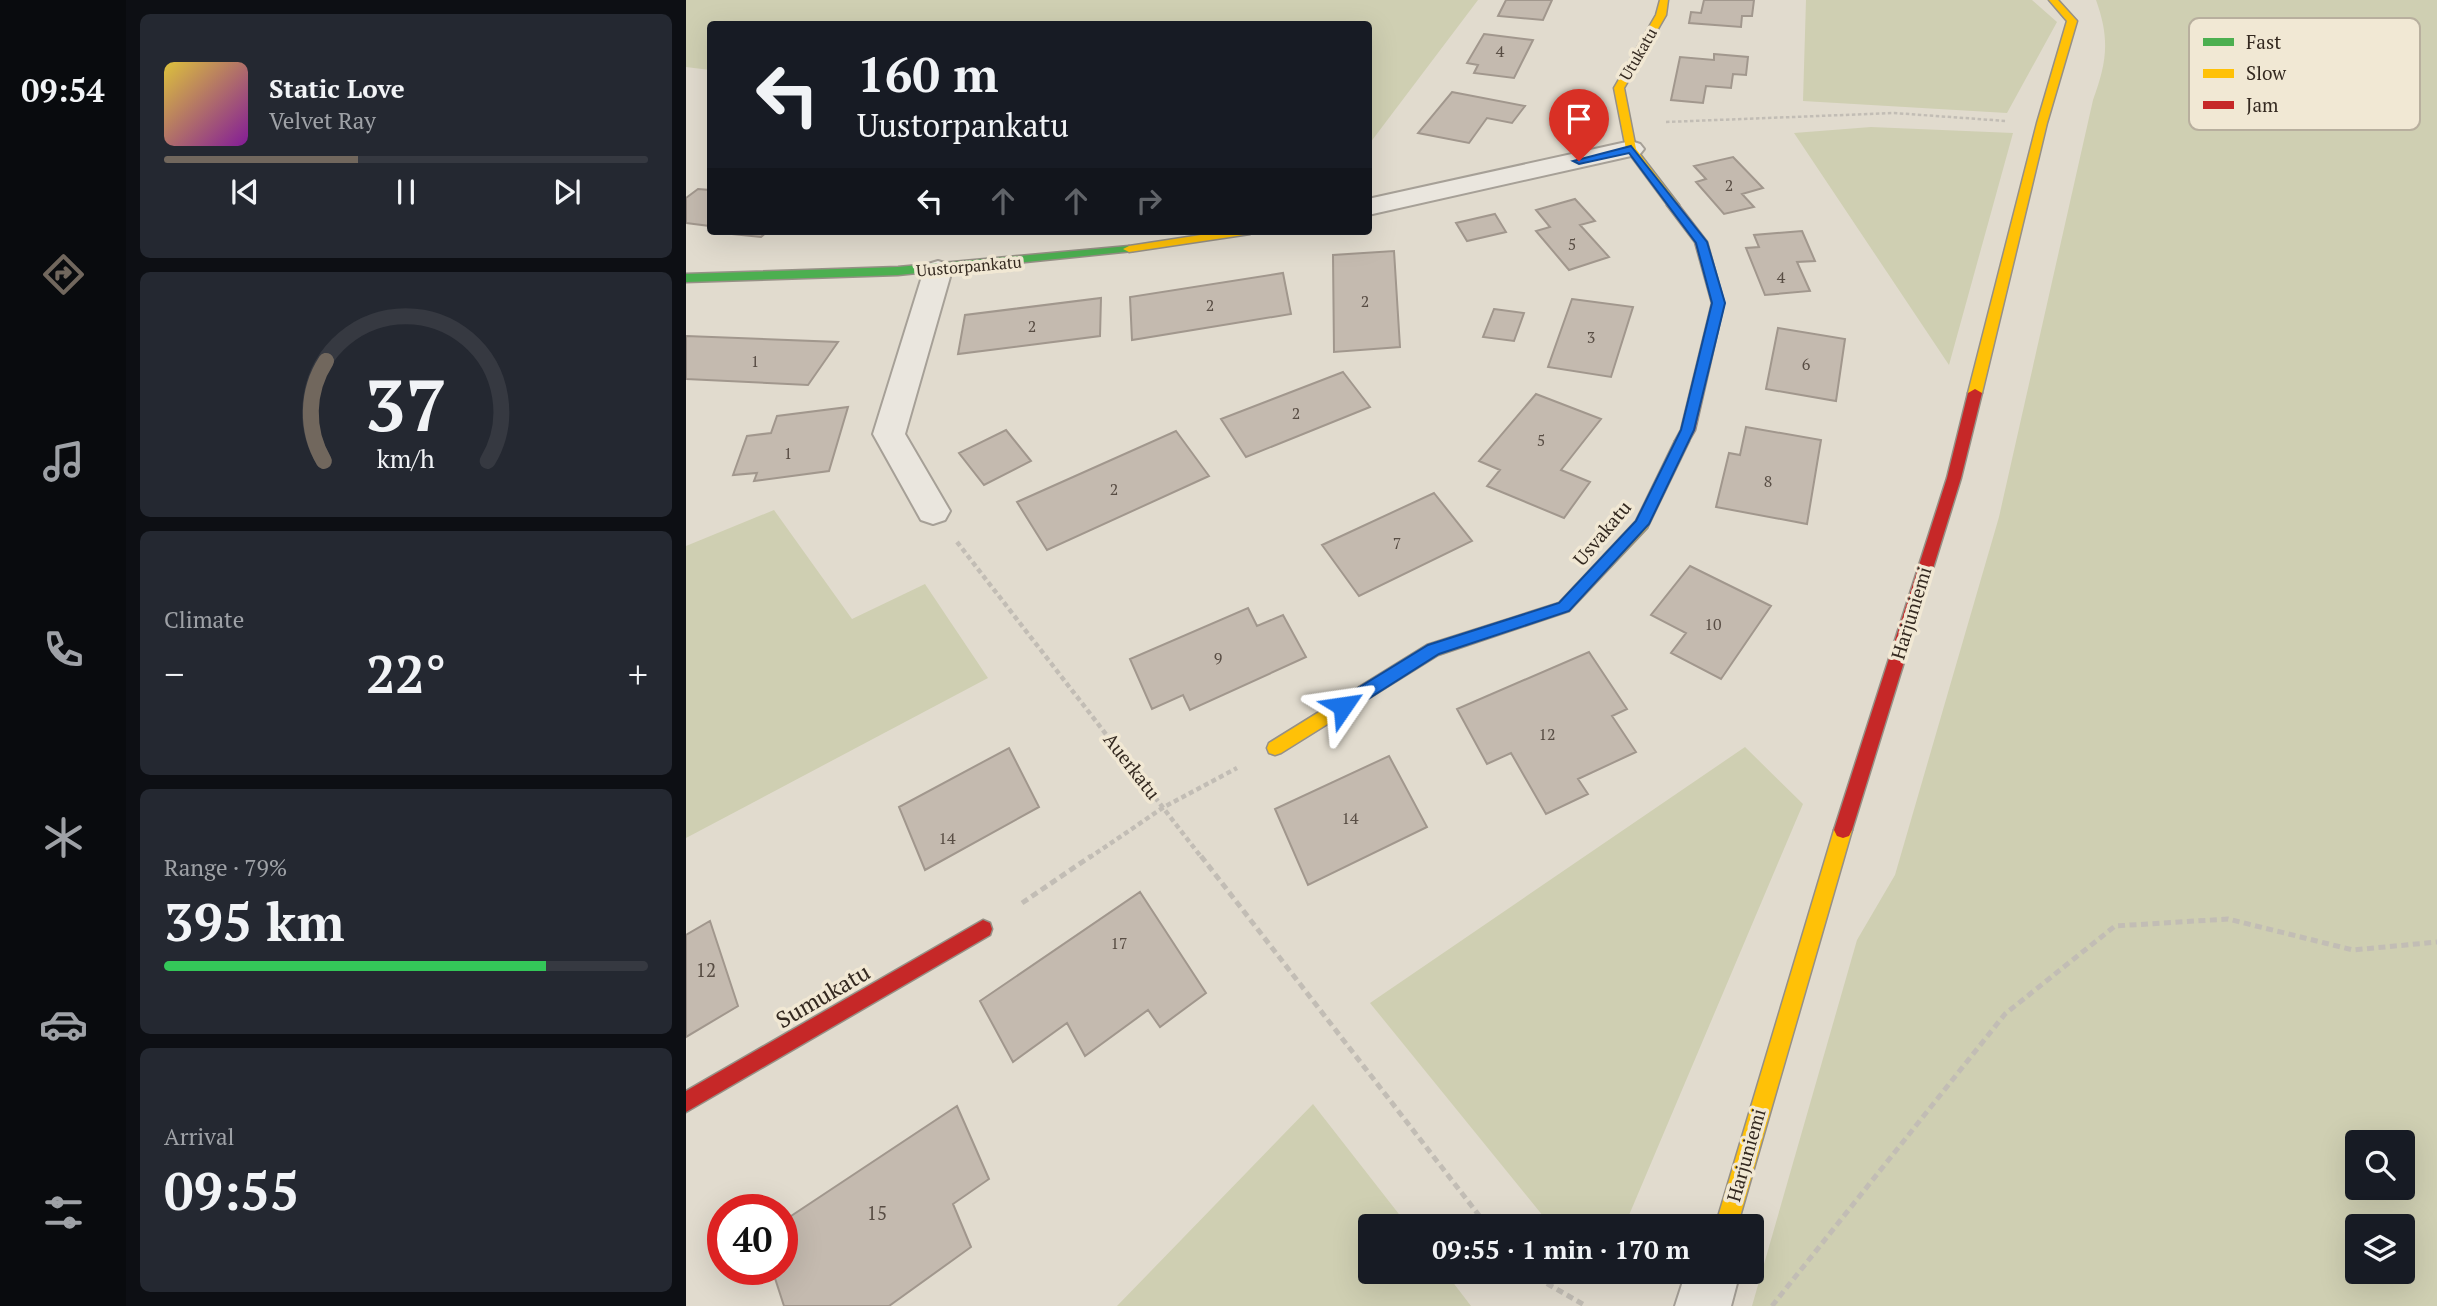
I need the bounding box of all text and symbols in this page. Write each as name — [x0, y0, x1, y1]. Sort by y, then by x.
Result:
legend — [2189, 18, 2420, 130]
street label: Utukatu — [1614, 24, 1662, 84]
text: Fast — [2246, 29, 2281, 54]
house number: 4 — [1496, 40, 1505, 62]
text: 160 m — [857, 41, 999, 106]
icon: left — [742, 49, 833, 140]
text: Slow — [2246, 60, 2287, 85]
text: 09:54 — [21, 69, 105, 111]
text: Static Love — [269, 71, 405, 105]
pin — [1549, 89, 1609, 161]
text: Jam — [2246, 92, 2279, 117]
icon: arrive — [1560, 100, 1598, 138]
text: Uustorpankatu — [857, 104, 1069, 146]
text: Velvet Ray — [269, 105, 376, 136]
icon: previous — [226, 173, 264, 211]
icon: pause — [387, 173, 425, 211]
icon: next — [548, 173, 586, 211]
house number: 2 — [1725, 174, 1733, 196]
icon: left — [911, 182, 949, 220]
icon: ahead — [984, 182, 1022, 220]
icon: ahead — [1057, 182, 1095, 220]
icon: right — [1130, 182, 1168, 220]
house number: 5 — [1568, 233, 1576, 255]
icon: directions — [39, 250, 88, 299]
street label: Uustorpankatu — [915, 250, 1023, 282]
house number: 4 — [1777, 266, 1786, 288]
house number: 2 — [1361, 290, 1369, 312]
house number: 2 — [1206, 294, 1214, 316]
house number: 2 — [1028, 315, 1036, 337]
house number: 3 — [1587, 326, 1595, 348]
house number: 1 — [751, 350, 759, 372]
house number: 6 — [1802, 353, 1811, 375]
text: 37 — [365, 355, 447, 452]
house number: 2 — [1292, 402, 1300, 424]
house number: 5 — [1537, 429, 1545, 451]
icon: music — [39, 437, 88, 486]
text: km/h — [377, 441, 435, 474]
house number: 1 — [784, 442, 792, 464]
house number: 8 — [1764, 470, 1772, 492]
house number: 2 — [1110, 478, 1118, 500]
street label: Usvakatu — [1567, 495, 1636, 570]
house number: 7 — [1393, 532, 1401, 554]
street label: Harjuniemi — [1885, 563, 1936, 662]
text: Climate — [164, 604, 244, 635]
house number: 10 — [1704, 613, 1722, 635]
icon: phone — [39, 625, 88, 674]
text: 22° — [366, 639, 446, 708]
house number: 9 — [1214, 647, 1222, 669]
text: − — [164, 649, 184, 699]
text: + — [628, 649, 648, 699]
position arrow — [1306, 669, 1380, 743]
house number: 12 — [1538, 723, 1556, 745]
street label: Auerkatu — [1099, 727, 1166, 804]
house number: 14 — [1341, 807, 1359, 829]
icon: climate — [39, 813, 88, 862]
house number: 14 — [938, 827, 956, 849]
text: Range · 79% — [164, 852, 287, 883]
text: 395 km — [164, 887, 345, 956]
house number: 17 — [1110, 932, 1128, 954]
street label: Sumukatu — [770, 956, 875, 1035]
house number: 12 — [696, 957, 716, 982]
icon: car — [39, 1000, 88, 1049]
street label: Harjuniemi — [1720, 1105, 1771, 1204]
text: Arrival — [164, 1121, 235, 1152]
map controls — [2345, 1130, 2415, 1284]
button: search — [2345, 1130, 2415, 1200]
text: 09:55 — [164, 1156, 299, 1225]
icon: filters — [39, 1188, 88, 1237]
speed limit sign: 40 — [707, 1194, 798, 1285]
house number: 15 — [867, 1200, 887, 1225]
button: layers — [2345, 1214, 2415, 1284]
text: 09:55 · 1 min · 170 m — [1432, 1232, 1690, 1266]

